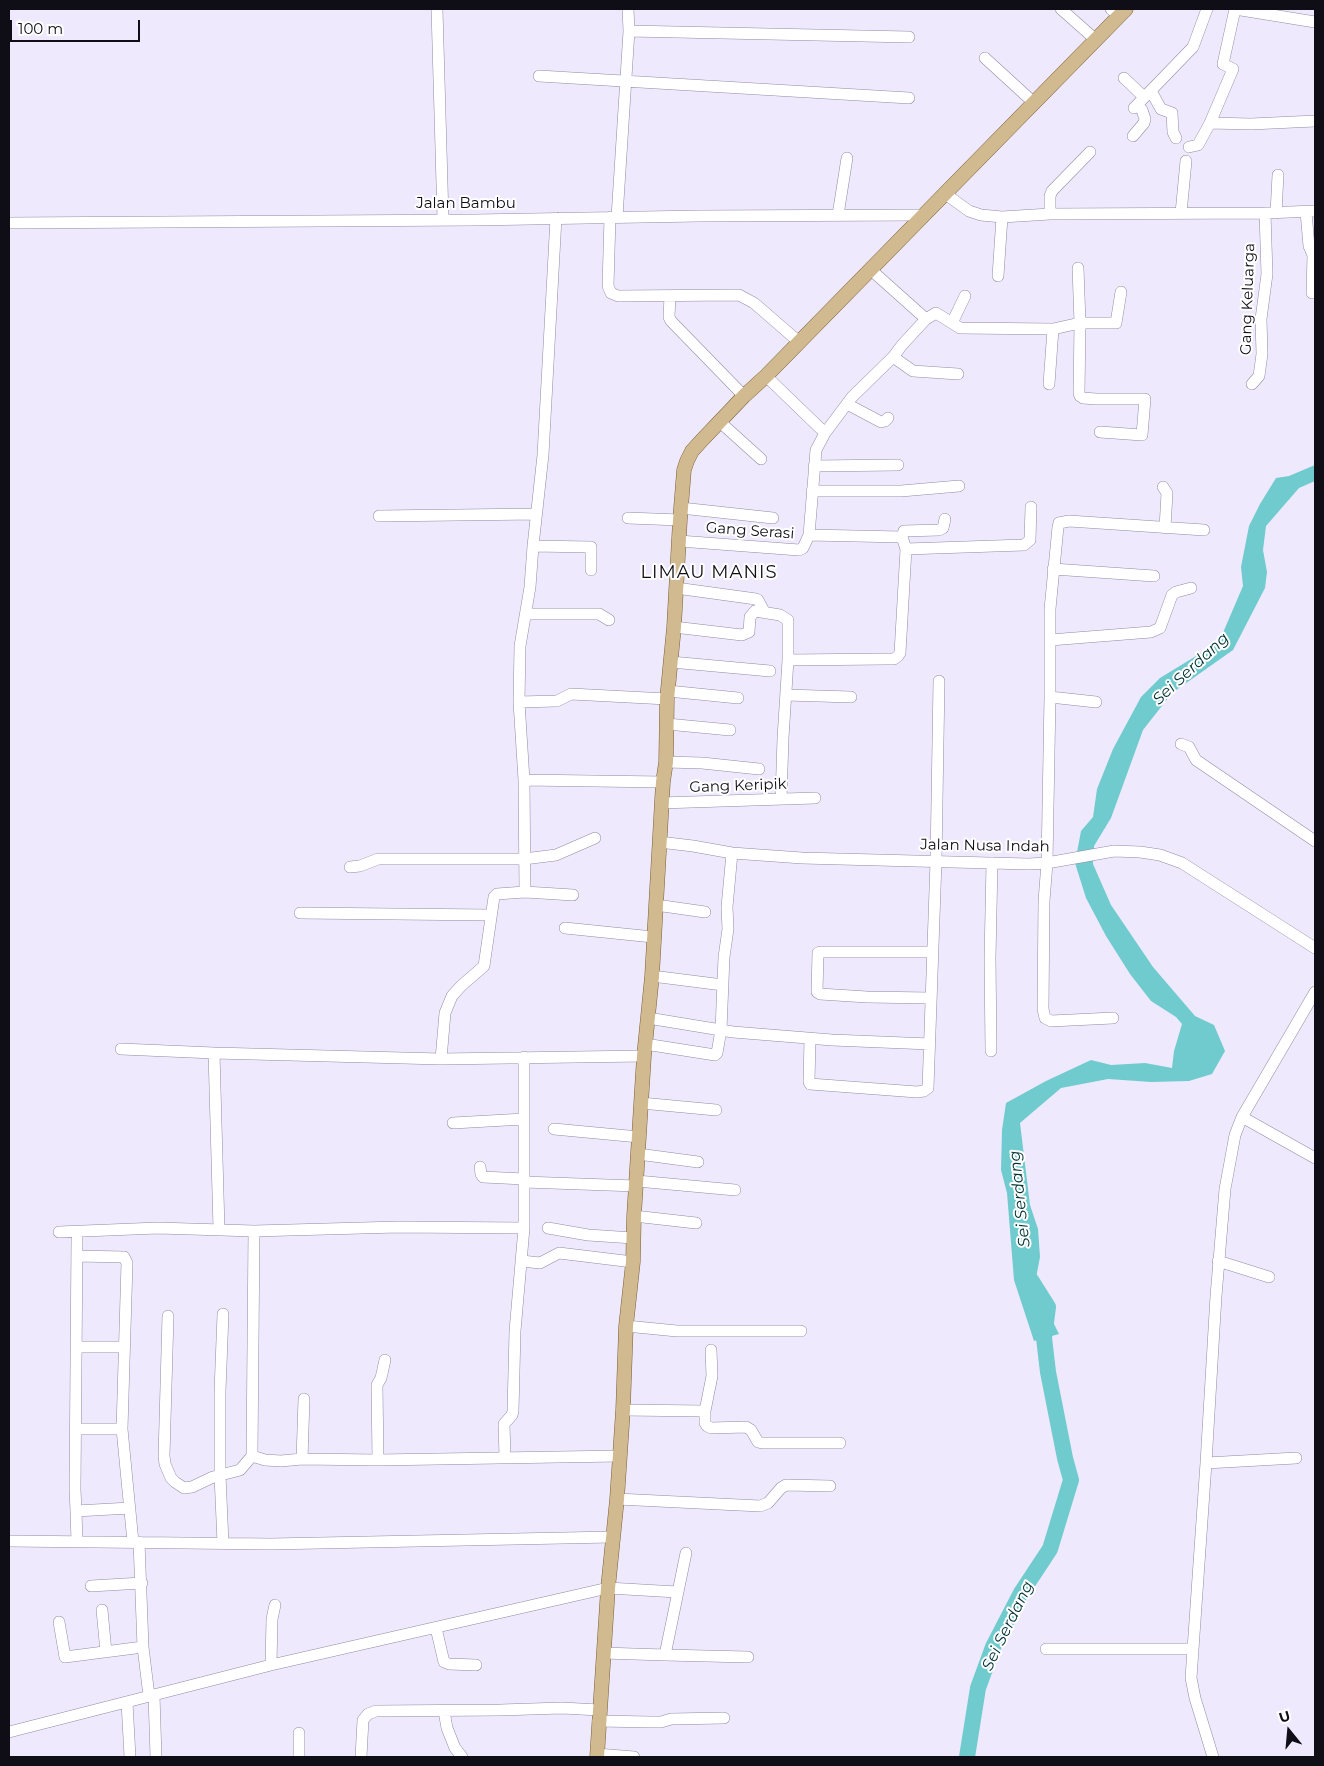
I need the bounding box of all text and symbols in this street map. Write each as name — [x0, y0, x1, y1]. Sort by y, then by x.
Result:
scale bar — [12, 10, 142, 42]
text: 100 m — [18, 19, 63, 38]
street label: Jalan Bambu — [416, 195, 516, 213]
street label: Gang Keluarga — [1237, 243, 1259, 355]
street label: Gang Serasi — [705, 519, 795, 543]
district label: LIMAU MANIS — [639, 562, 779, 584]
water label: Sei Serdang — [1149, 629, 1233, 709]
street label: Gang Keripik — [689, 775, 787, 797]
street label: Jalan Nusa Indah — [920, 836, 1050, 856]
water label: Sei Serdang — [1005, 1150, 1035, 1248]
water label: Sei Serdang — [978, 1578, 1038, 1674]
north arrow — [1264, 1706, 1314, 1756]
text: U — [1277, 1706, 1293, 1727]

